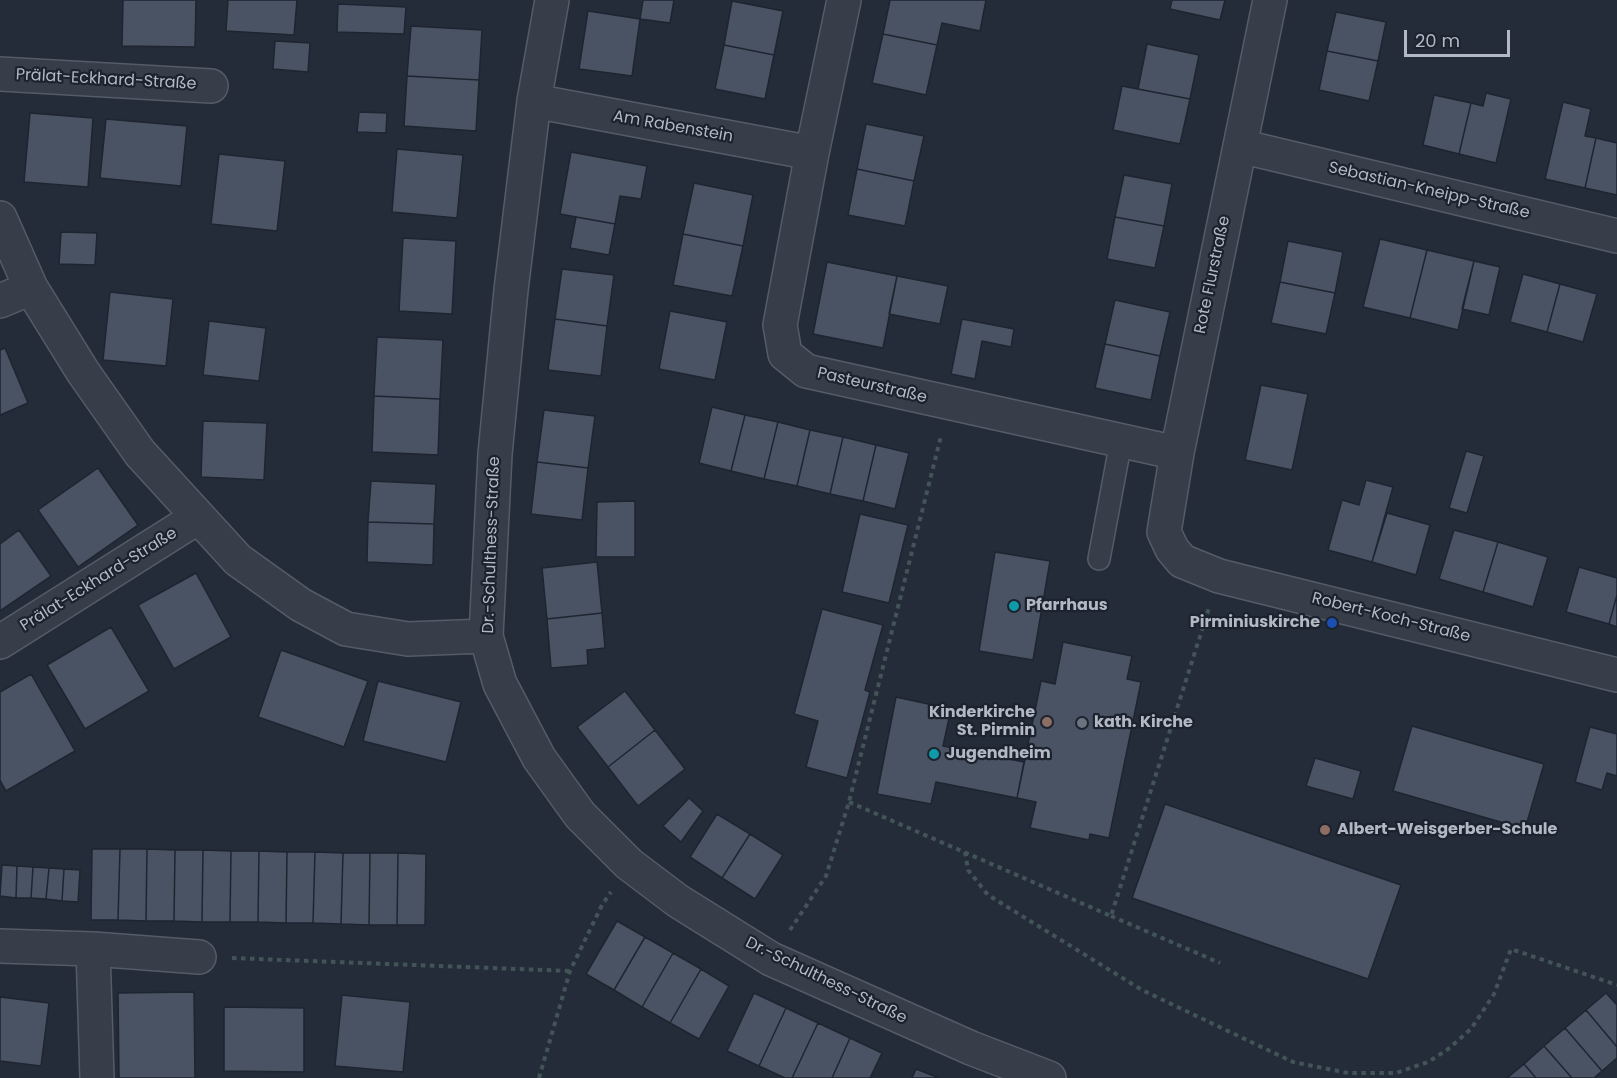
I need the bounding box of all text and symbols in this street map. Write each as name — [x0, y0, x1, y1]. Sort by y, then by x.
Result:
scale bar — [1407, 18, 1514, 56]
text: 20 m — [1415, 28, 1460, 53]
street label: Prälat-Eckhard-Straße — [15, 66, 197, 94]
street label: Am Rabenstein — [612, 107, 734, 147]
street label: Sebastian-Kneipp-Straße — [1327, 158, 1531, 224]
street label: Rote Flurstraße — [1191, 214, 1235, 336]
street label: Pasteurstraße — [815, 364, 929, 408]
street label: Dr.-Schulthess-Straße — [479, 456, 505, 634]
street label: Prälat-Eckhard-Straße — [17, 524, 181, 636]
street label: Robert-Koch-Straße — [1310, 589, 1472, 647]
place label: Pfarrhaus — [1026, 596, 1108, 616]
marker: Pfarrhaus — [1007, 599, 1021, 613]
place label: Pirminiuskirche — [1190, 613, 1320, 633]
marker: Pirminiuskirche — [1325, 616, 1339, 630]
place label: Kinderkirche St. Pirmin — [929, 703, 1035, 741]
place label: kath. Kirche — [1094, 713, 1193, 733]
marker: Kinderkirche St. Pirmin — [1040, 715, 1054, 729]
marker: kath. Kirche — [1075, 716, 1089, 730]
place label: Jugendheim — [946, 744, 1051, 764]
marker: Jugendheim — [927, 747, 941, 761]
place label: Albert-Weisgerber-Schule — [1337, 820, 1557, 840]
marker: Albert-Weisgerber-Schule — [1318, 823, 1332, 837]
street label: Dr.-Schulthess-Straße — [742, 934, 910, 1028]

